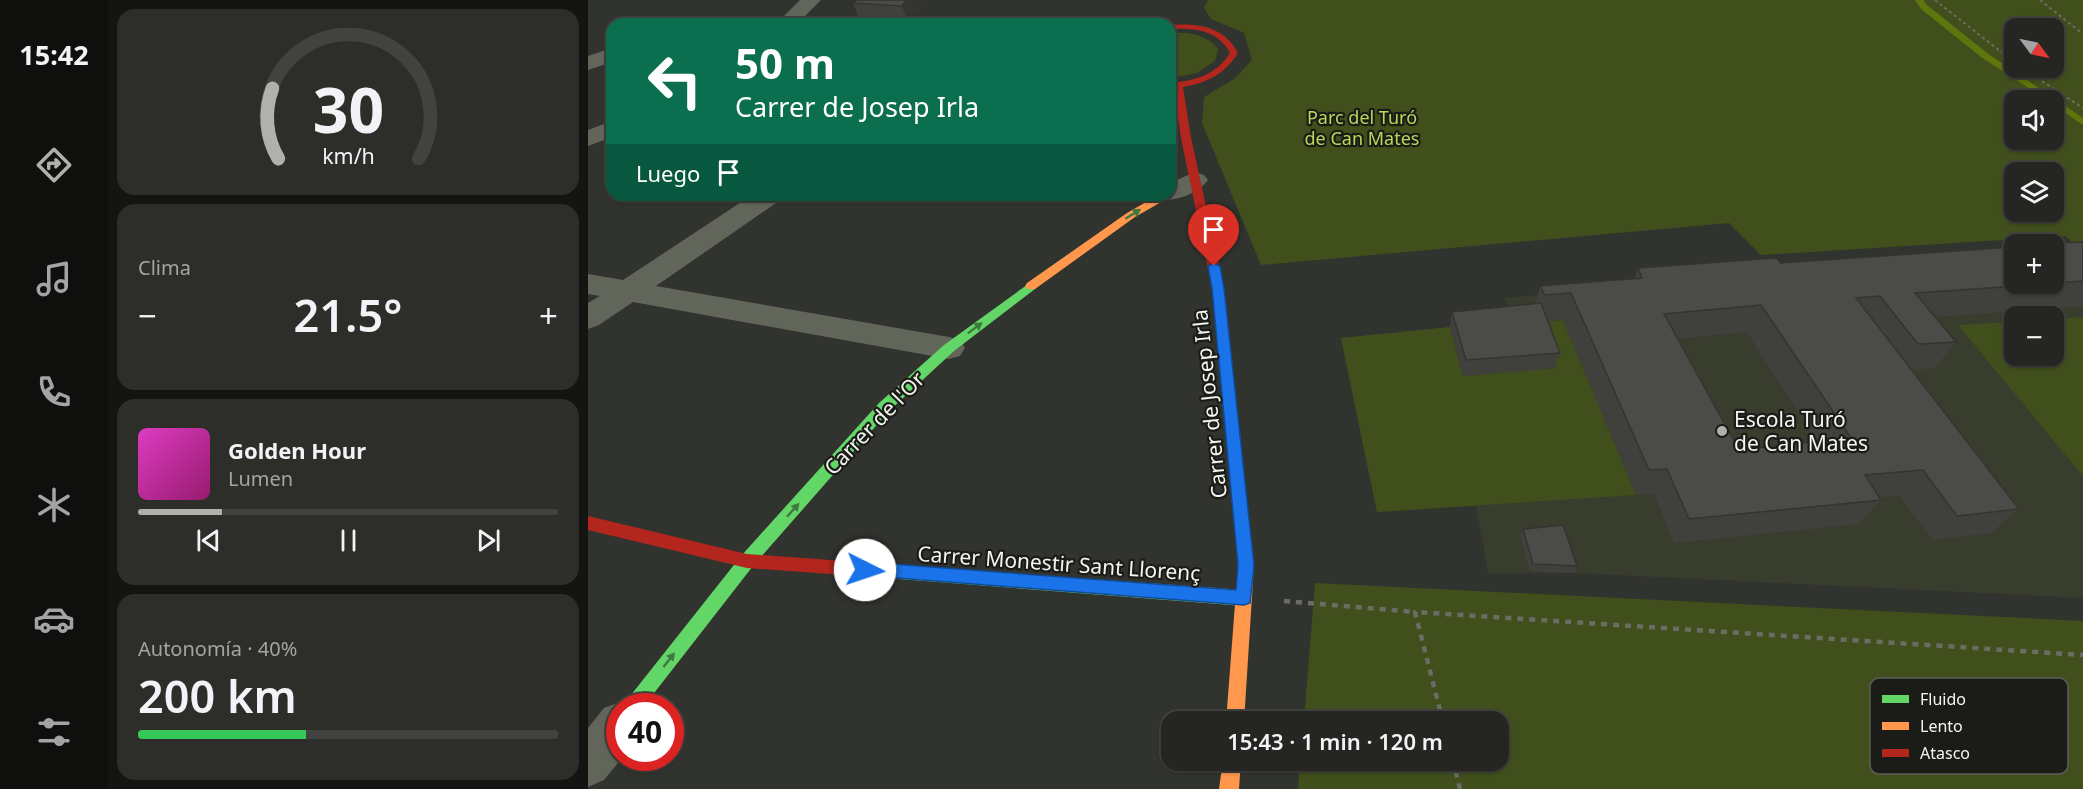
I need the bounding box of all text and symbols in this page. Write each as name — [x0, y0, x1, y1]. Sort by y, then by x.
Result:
north arrow — [2004, 18, 2064, 78]
map controls — [2004, 18, 2064, 366]
text: 50 m — [735, 34, 835, 91]
text: 15:42 — [19, 36, 89, 73]
icon: left — [636, 42, 714, 120]
text: 30 — [312, 66, 384, 151]
text: Carrer de Josep Irla — [735, 88, 979, 125]
button: sound — [2004, 90, 2064, 150]
park label: Parc del Turó de Can Mates — [1305, 105, 1419, 150]
text: km/h — [322, 141, 374, 170]
icon: directions — [33, 144, 75, 186]
icon: arrive — [712, 156, 745, 189]
text: Luego — [636, 158, 700, 188]
button: layers — [2004, 162, 2064, 222]
pin — [1188, 204, 1239, 266]
one-way arrow — [1125, 209, 1141, 220]
icon: arrive — [1197, 213, 1230, 246]
button: + — [2004, 234, 2064, 294]
text: Clima — [138, 254, 191, 281]
icon: music — [33, 258, 75, 300]
text: 21.5° — [294, 284, 402, 345]
text: − — [138, 293, 157, 338]
text: + — [539, 293, 558, 338]
button: − — [2004, 306, 2064, 366]
street label: Carrer de Josep Irla — [1185, 308, 1233, 500]
one-way arrow — [967, 321, 983, 334]
street label: Carrer de l'Or — [818, 365, 931, 481]
icon: phone — [33, 371, 75, 413]
place label: Escola Turó de Can Mates — [1734, 405, 1868, 457]
marker: Escola Turó de Can Mates — [1715, 424, 1729, 438]
text: Golden Hour — [228, 435, 366, 465]
text: Lumen — [228, 465, 293, 492]
icon: climate — [33, 484, 75, 526]
one-way arrow — [786, 502, 800, 517]
icon: previous — [192, 524, 225, 557]
icon: pause — [332, 524, 365, 557]
icon: next — [472, 524, 505, 557]
position arrow — [833, 538, 897, 602]
street label: Carrer Monestir Sant Llorenç — [917, 539, 1201, 587]
icon: car — [33, 598, 75, 640]
text: Autonomía · 40% — [138, 635, 297, 662]
one-way arrow — [663, 653, 675, 668]
text: 200 km — [138, 665, 297, 726]
legend — [1870, 678, 2068, 774]
text: Fluido — [1920, 688, 1966, 710]
speed limit sign: 40 — [606, 693, 684, 771]
icon: filters — [33, 711, 75, 753]
text: Lento — [1920, 715, 1963, 737]
text: 15:43 · 1 min · 120 m — [1227, 726, 1443, 756]
text: Atasco — [1920, 742, 1970, 764]

